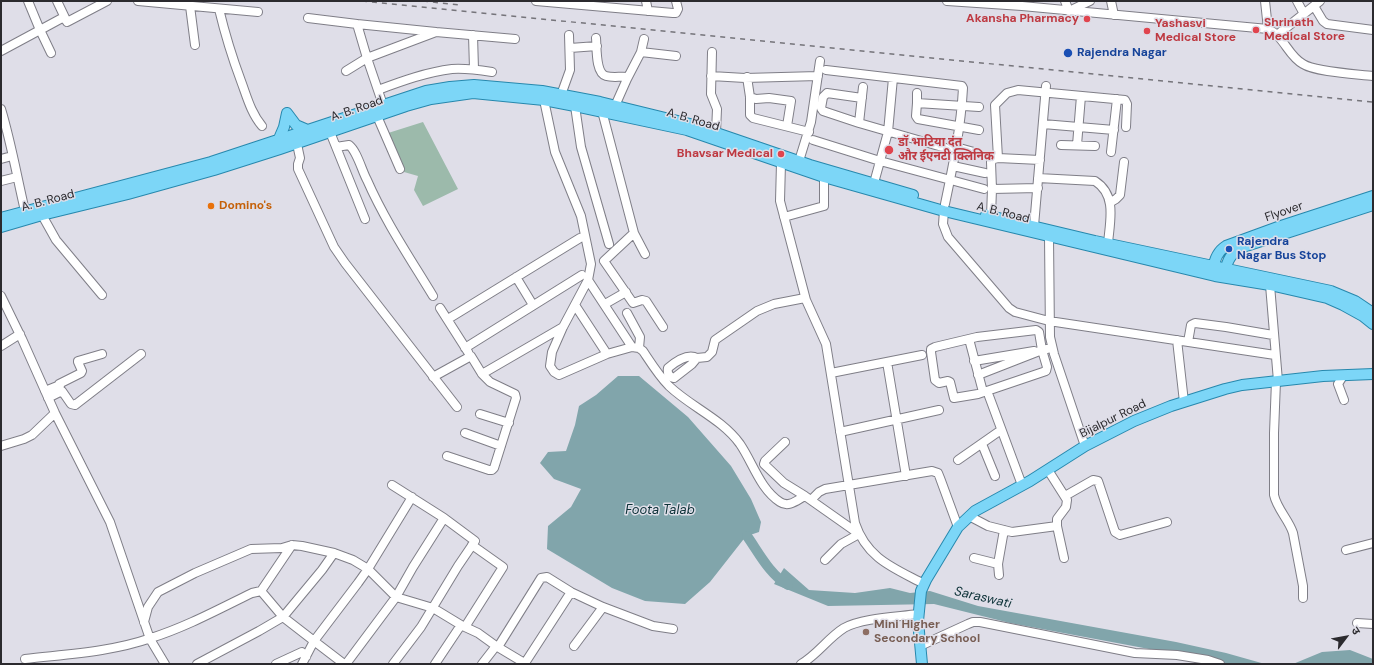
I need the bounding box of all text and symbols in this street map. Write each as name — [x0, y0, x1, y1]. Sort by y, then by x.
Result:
place label: Akansha Pharmacy — [966, 12, 1079, 26]
marker: Akansha Pharmacy — [1082, 14, 1092, 24]
place label: Shrinath Medical Store — [1264, 16, 1345, 44]
place label: Yashasvi Medical Store — [1155, 17, 1236, 45]
marker: Shrinath Medical Store — [1251, 25, 1261, 35]
marker: Yashasvi Medical Store — [1142, 26, 1152, 36]
place label: Rajendra Nagar — [1077, 46, 1167, 60]
marker: Rajendra Nagar — [1062, 47, 1074, 59]
street label: A. B. Road — [329, 93, 385, 125]
street label: A. B. Road — [665, 106, 721, 134]
place label: डॉ भाटिया दंत और ईएनटी क्लिनिक — [898, 136, 994, 164]
marker: डॉ भाटिया दंत और ईएनटी क्लिनिक — [883, 144, 895, 156]
place label: Bhavsar Medical — [677, 147, 773, 161]
marker: Bhavsar Medical — [776, 149, 786, 159]
street label: A. B. Road — [20, 187, 76, 215]
place label: Domino's — [219, 199, 272, 213]
street label: A. B. Road — [975, 199, 1031, 227]
street label: Flyover — [1263, 199, 1305, 225]
marker: Domino's — [206, 201, 216, 211]
place label: Rajendra Nagar Bus Stop — [1237, 235, 1326, 263]
marker: Rajendra Nagar Bus Stop — [1224, 244, 1234, 254]
street label: Bijalpur Road — [1077, 397, 1149, 441]
water label: Foota Talab — [625, 503, 695, 519]
water label: Saraswati — [953, 584, 1013, 612]
north arrow — [1326, 617, 1366, 657]
place label: Mini Higher Secondary School — [874, 618, 980, 646]
text: उ — [1349, 624, 1364, 637]
marker: Mini Higher Secondary School — [861, 627, 871, 637]

